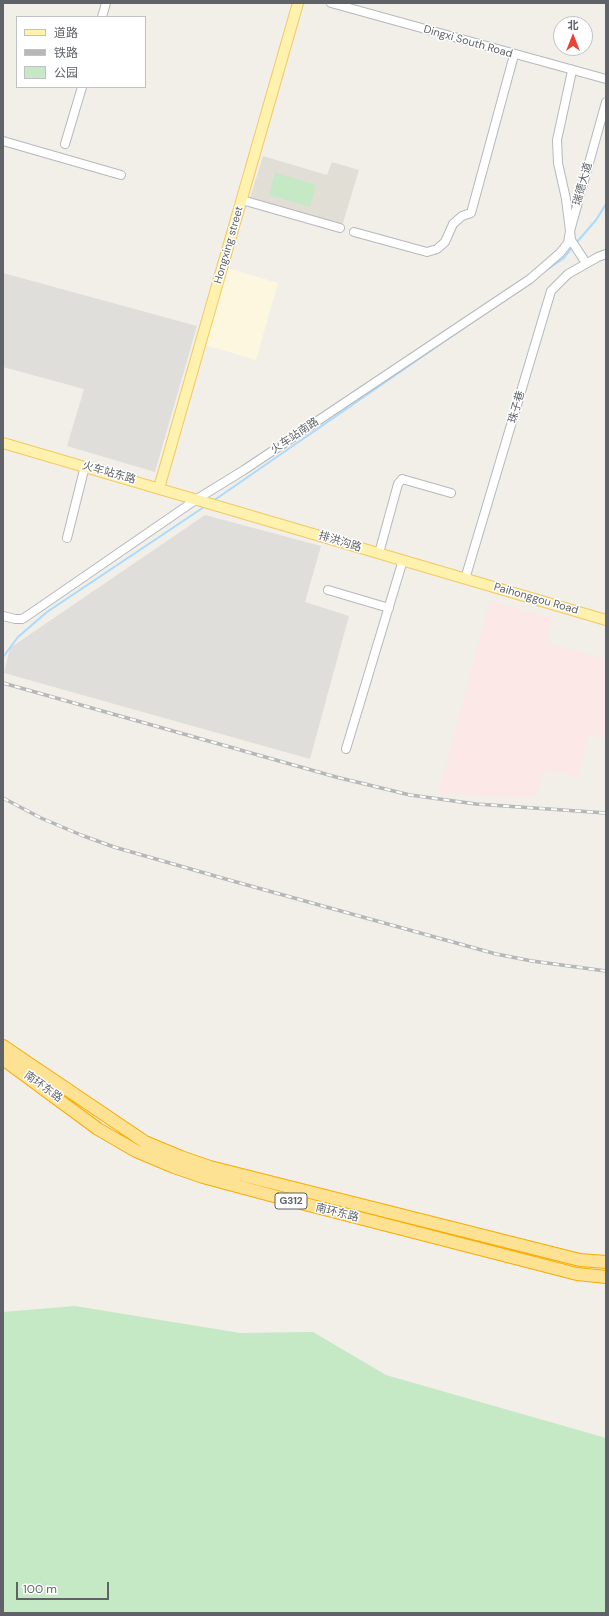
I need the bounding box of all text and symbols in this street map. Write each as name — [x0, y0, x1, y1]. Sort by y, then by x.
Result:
legend — [16, 16, 146, 88]
north arrow — [553, 16, 593, 56]
text: 北 — [568, 18, 579, 32]
street label: Dingxi South Road — [422, 23, 514, 61]
text: 道路 — [54, 25, 78, 41]
text: 铁路 — [54, 45, 78, 61]
text: 公园 — [54, 65, 78, 81]
street label: 瑞德大道 — [571, 161, 595, 207]
street label: Hongxing street — [212, 205, 246, 285]
street label: 珠子巷 — [506, 389, 528, 425]
street label: 火车站南路 — [269, 415, 321, 457]
street label: 火车站东路 — [81, 459, 137, 487]
street label: 排洪沟路 — [317, 529, 363, 555]
street label: Paihonggou Road — [492, 581, 580, 617]
street label: 南环东路 — [21, 1069, 65, 1105]
road number: G312 — [275, 1193, 307, 1209]
street label: 南环东路 — [314, 1201, 360, 1225]
scale bar — [18, 1574, 111, 1600]
text: 100 m — [23, 1581, 57, 1597]

